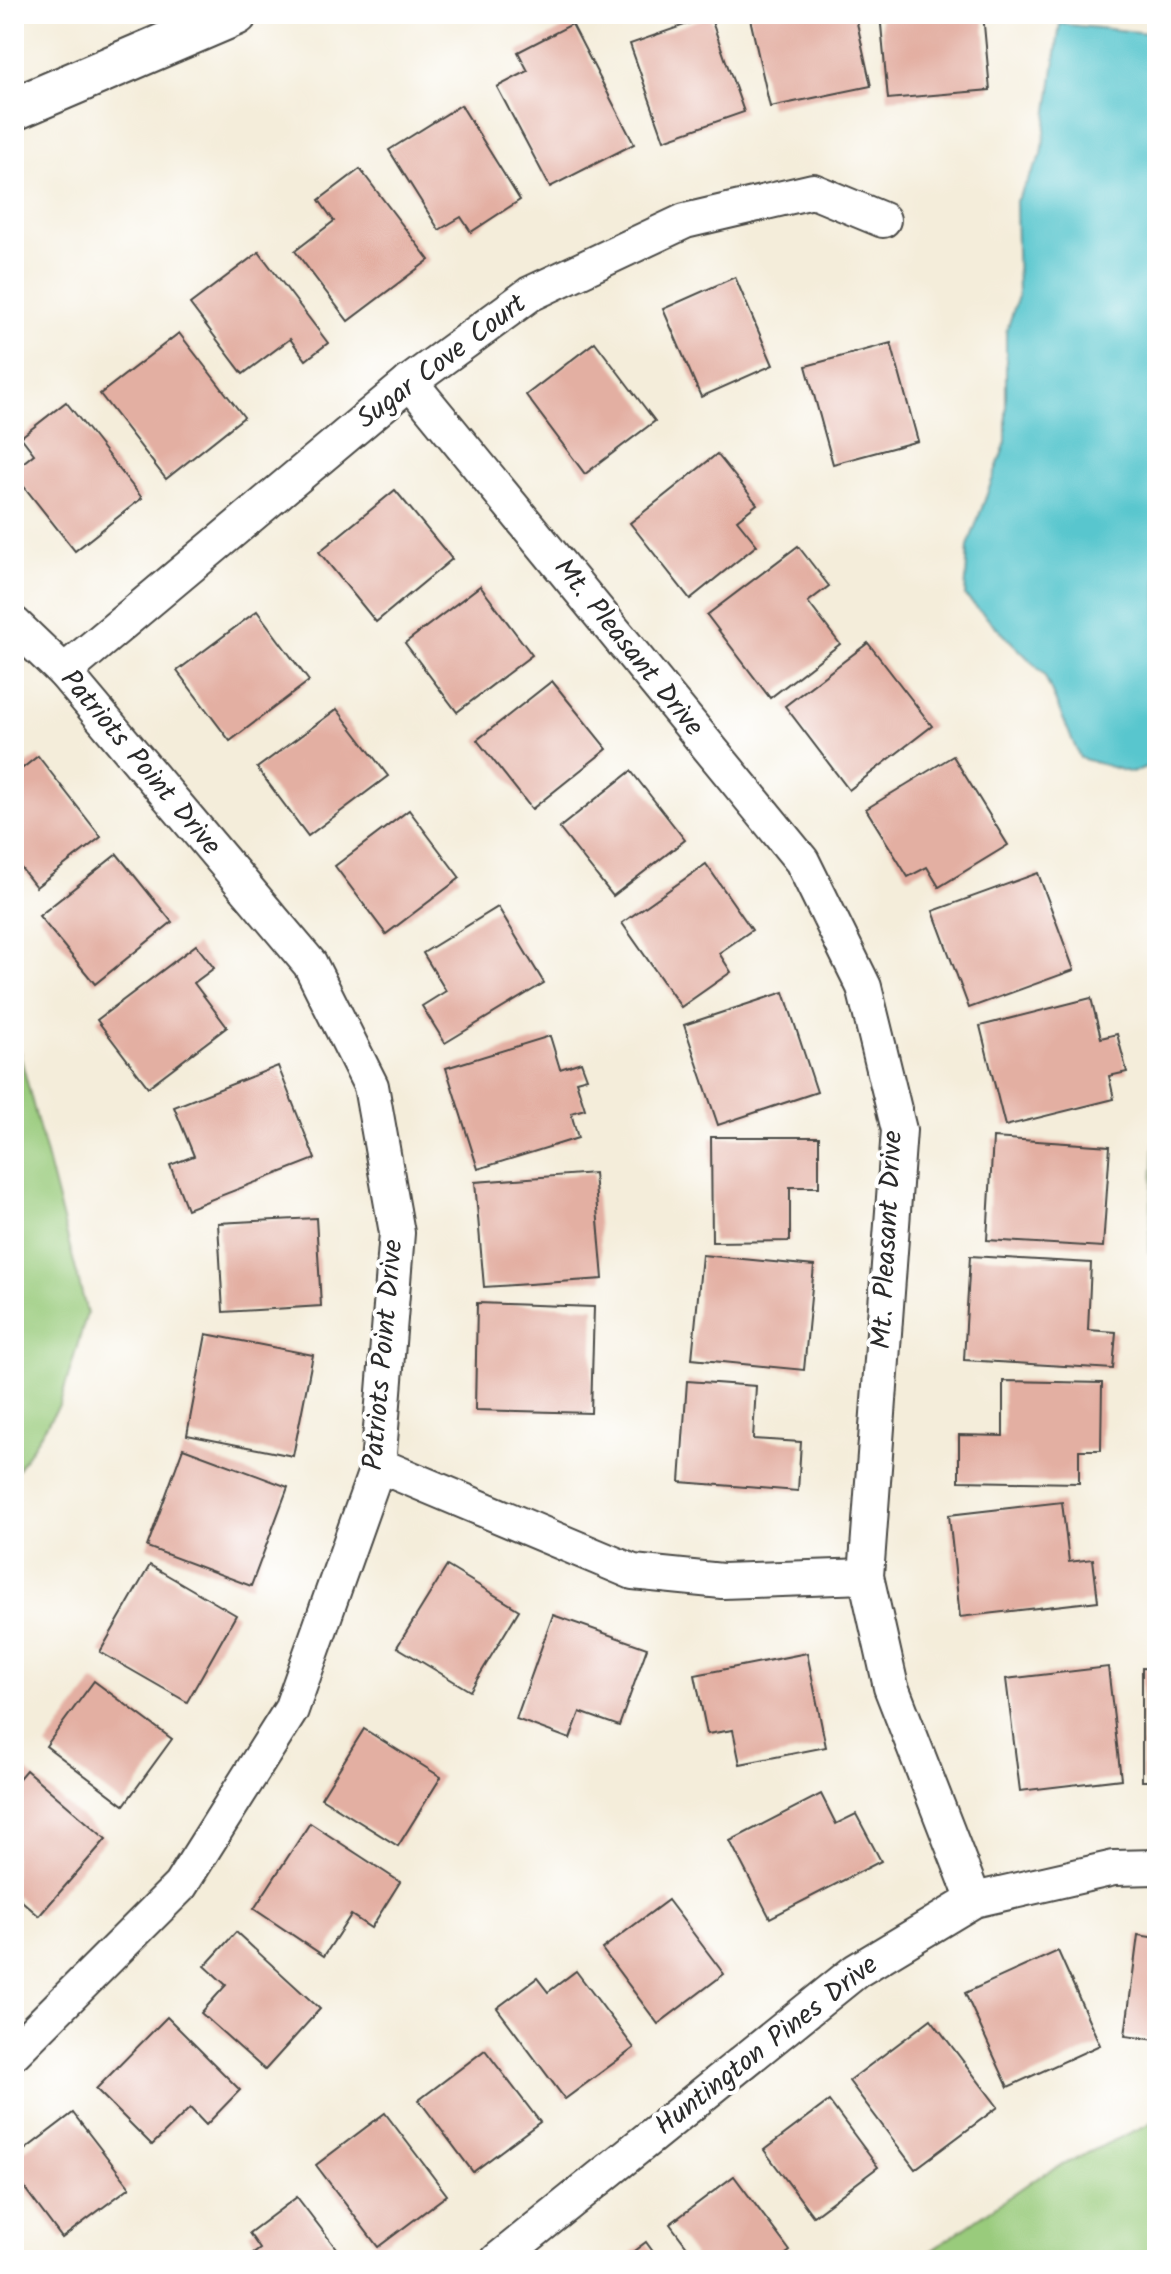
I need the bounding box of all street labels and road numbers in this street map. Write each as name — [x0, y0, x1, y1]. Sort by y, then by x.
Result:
street label: Sugar Cove Court — [347, 282, 538, 441]
street label: Mt. Pleasant Drive — [542, 549, 715, 748]
street label: Patriots Point Drive — [48, 660, 232, 867]
street label: Mt. Pleasant Drive — [860, 1129, 916, 1351]
street label: Patriots Point Drive — [351, 1237, 417, 1472]
street label: Huntington Pines Drive — [645, 1944, 889, 2148]

